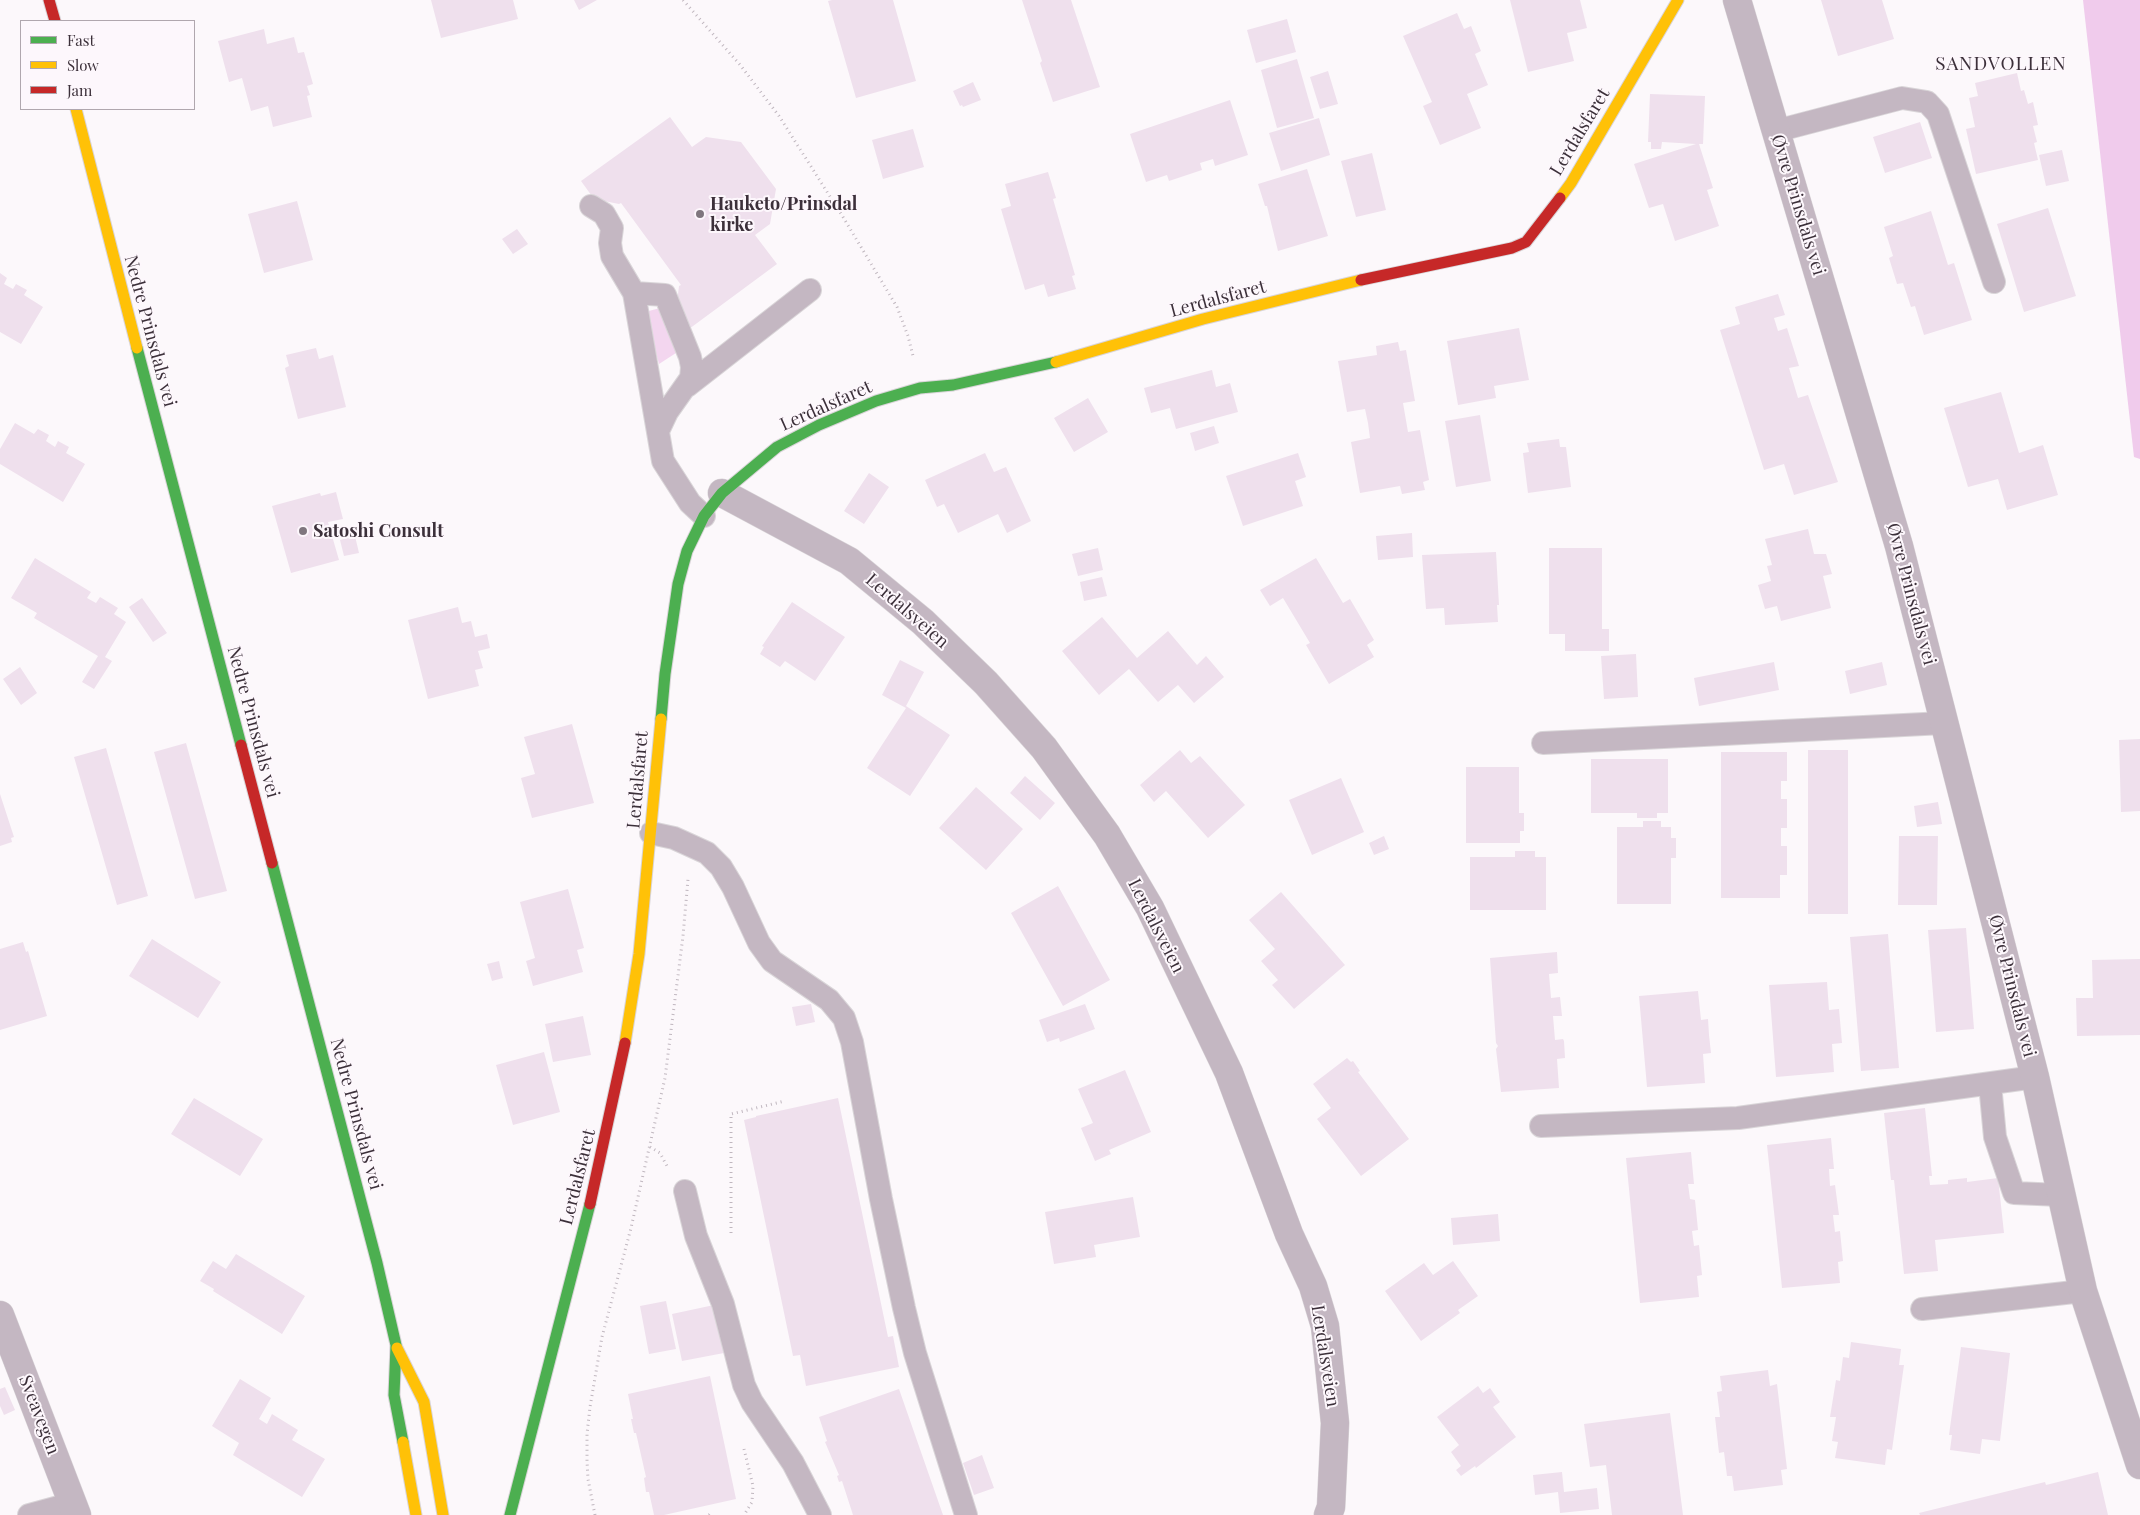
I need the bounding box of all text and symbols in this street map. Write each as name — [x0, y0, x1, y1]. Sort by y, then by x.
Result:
legend — [20, 20, 195, 110]
text: Fast — [67, 30, 95, 50]
district label: SANDVOLLEN — [1934, 53, 2068, 75]
text: Slow — [67, 55, 99, 75]
text: Jam — [67, 80, 92, 100]
street label: Lerdalsfaret — [1545, 84, 1615, 180]
street label: Øvre Prinsdals vei — [1766, 132, 1830, 278]
place label: Hauketo/Prinsdal kirke — [710, 193, 857, 235]
marker: Hauketo/Prinsdal kirke — [694, 208, 706, 220]
street label: Nedre Prinsdals vei — [119, 253, 181, 409]
street label: Lerdalsfaret — [1168, 276, 1268, 322]
street label: Lerdalsfaret — [777, 376, 875, 436]
place label: Satoshi Consult — [313, 520, 443, 542]
street label: Øvre Prinsdals vei — [1882, 521, 1940, 667]
marker: Satoshi Consult — [297, 525, 309, 537]
street label: Lerdalsveien — [861, 569, 953, 653]
street label: Nedre Prinsdals vei — [222, 644, 284, 800]
street label: Lerdalsfaret — [623, 730, 653, 830]
street label: Lerdalsveien — [1123, 875, 1189, 977]
street label: Øvre Prinsdals vei — [1984, 913, 2040, 1059]
street label: Nedre Prinsdals vei — [325, 1036, 387, 1192]
street label: Lerdalsfaret — [556, 1127, 600, 1227]
street label: Lerdalsveien — [1306, 1304, 1344, 1408]
street label: Sveavegen — [14, 1372, 64, 1458]

